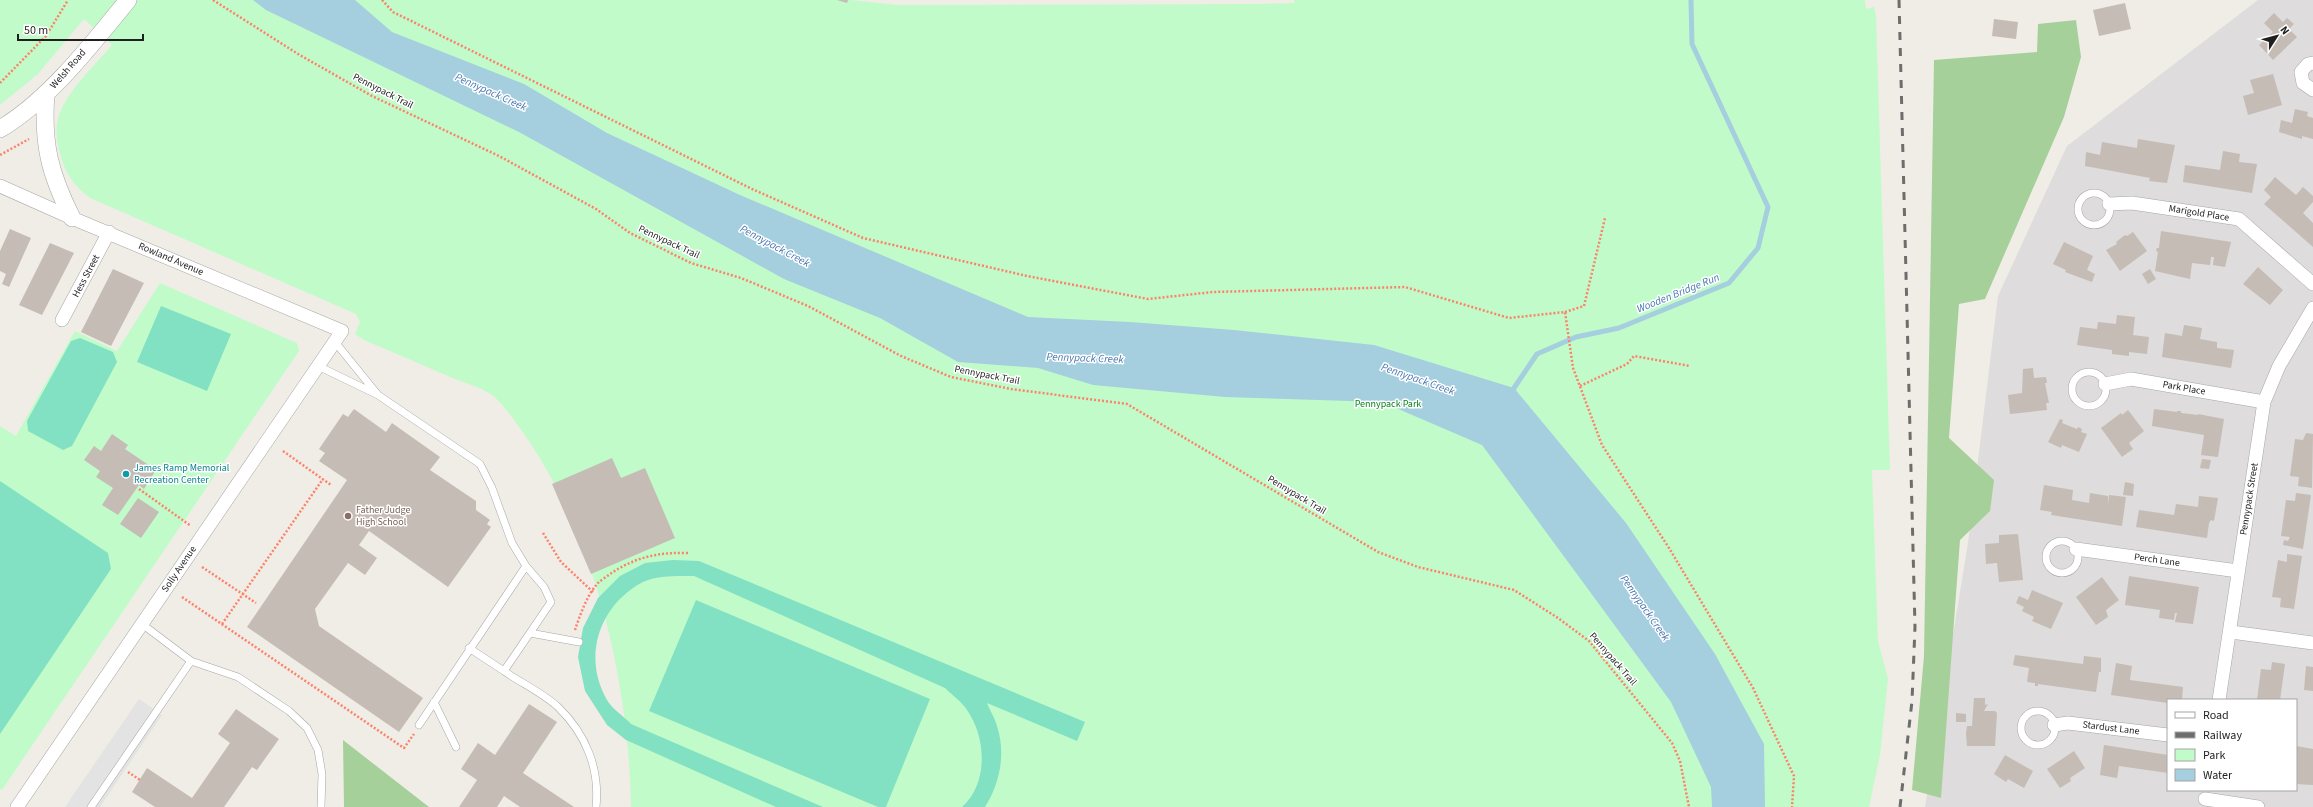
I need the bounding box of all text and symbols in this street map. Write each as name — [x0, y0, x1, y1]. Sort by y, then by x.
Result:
scale bar — [18, 16, 143, 42]
north arrow — [2257, 16, 2297, 56]
text: 50 m — [24, 22, 48, 39]
text: N — [2276, 23, 2293, 38]
street label: Welsh Road — [47, 46, 89, 92]
water label: Pennypack Creek — [453, 69, 530, 115]
street label: Pennypack Trail — [350, 70, 416, 112]
street label: Marigold Place — [2168, 201, 2230, 225]
water label: Pennypack Creek — [737, 221, 813, 271]
street label: Pennypack Trail — [636, 222, 702, 263]
street label: Rowland Avenue — [136, 239, 206, 279]
street label: Hess Street — [69, 251, 103, 300]
water label: Wooden Bridge Run — [1634, 269, 1722, 316]
water label: Pennypack Creek — [1046, 349, 1125, 367]
water label: Pennypack Creek — [1379, 359, 1458, 399]
street label: Pennypack Trail — [953, 362, 1021, 388]
street label: Park Place — [2161, 377, 2207, 399]
park label: Pennypack Park — [1355, 397, 1421, 411]
place label: James Ramp Memorial Recreation Center — [134, 461, 230, 487]
street label: Pennypack Street — [2236, 461, 2262, 536]
marker: James Ramp Memorial Recreation Center — [121, 469, 131, 479]
street label: Pennypack Trail — [1265, 472, 1329, 518]
place label: Father Judge High School — [356, 503, 410, 529]
marker: Father Judge High School — [343, 511, 353, 521]
street label: Solly Avenue — [158, 543, 200, 595]
street label: Perch Lane — [2133, 550, 2181, 570]
water label: Pennypack Creek — [1617, 572, 1674, 644]
street label: Pennypack Trail — [1586, 629, 1640, 689]
legend — [2167, 699, 2297, 791]
text: Road — [2203, 707, 2229, 724]
street label: Stardust Lane — [2082, 718, 2140, 738]
text: Railway — [2203, 727, 2242, 744]
text: Park — [2203, 747, 2225, 764]
text: Water — [2203, 767, 2233, 784]

